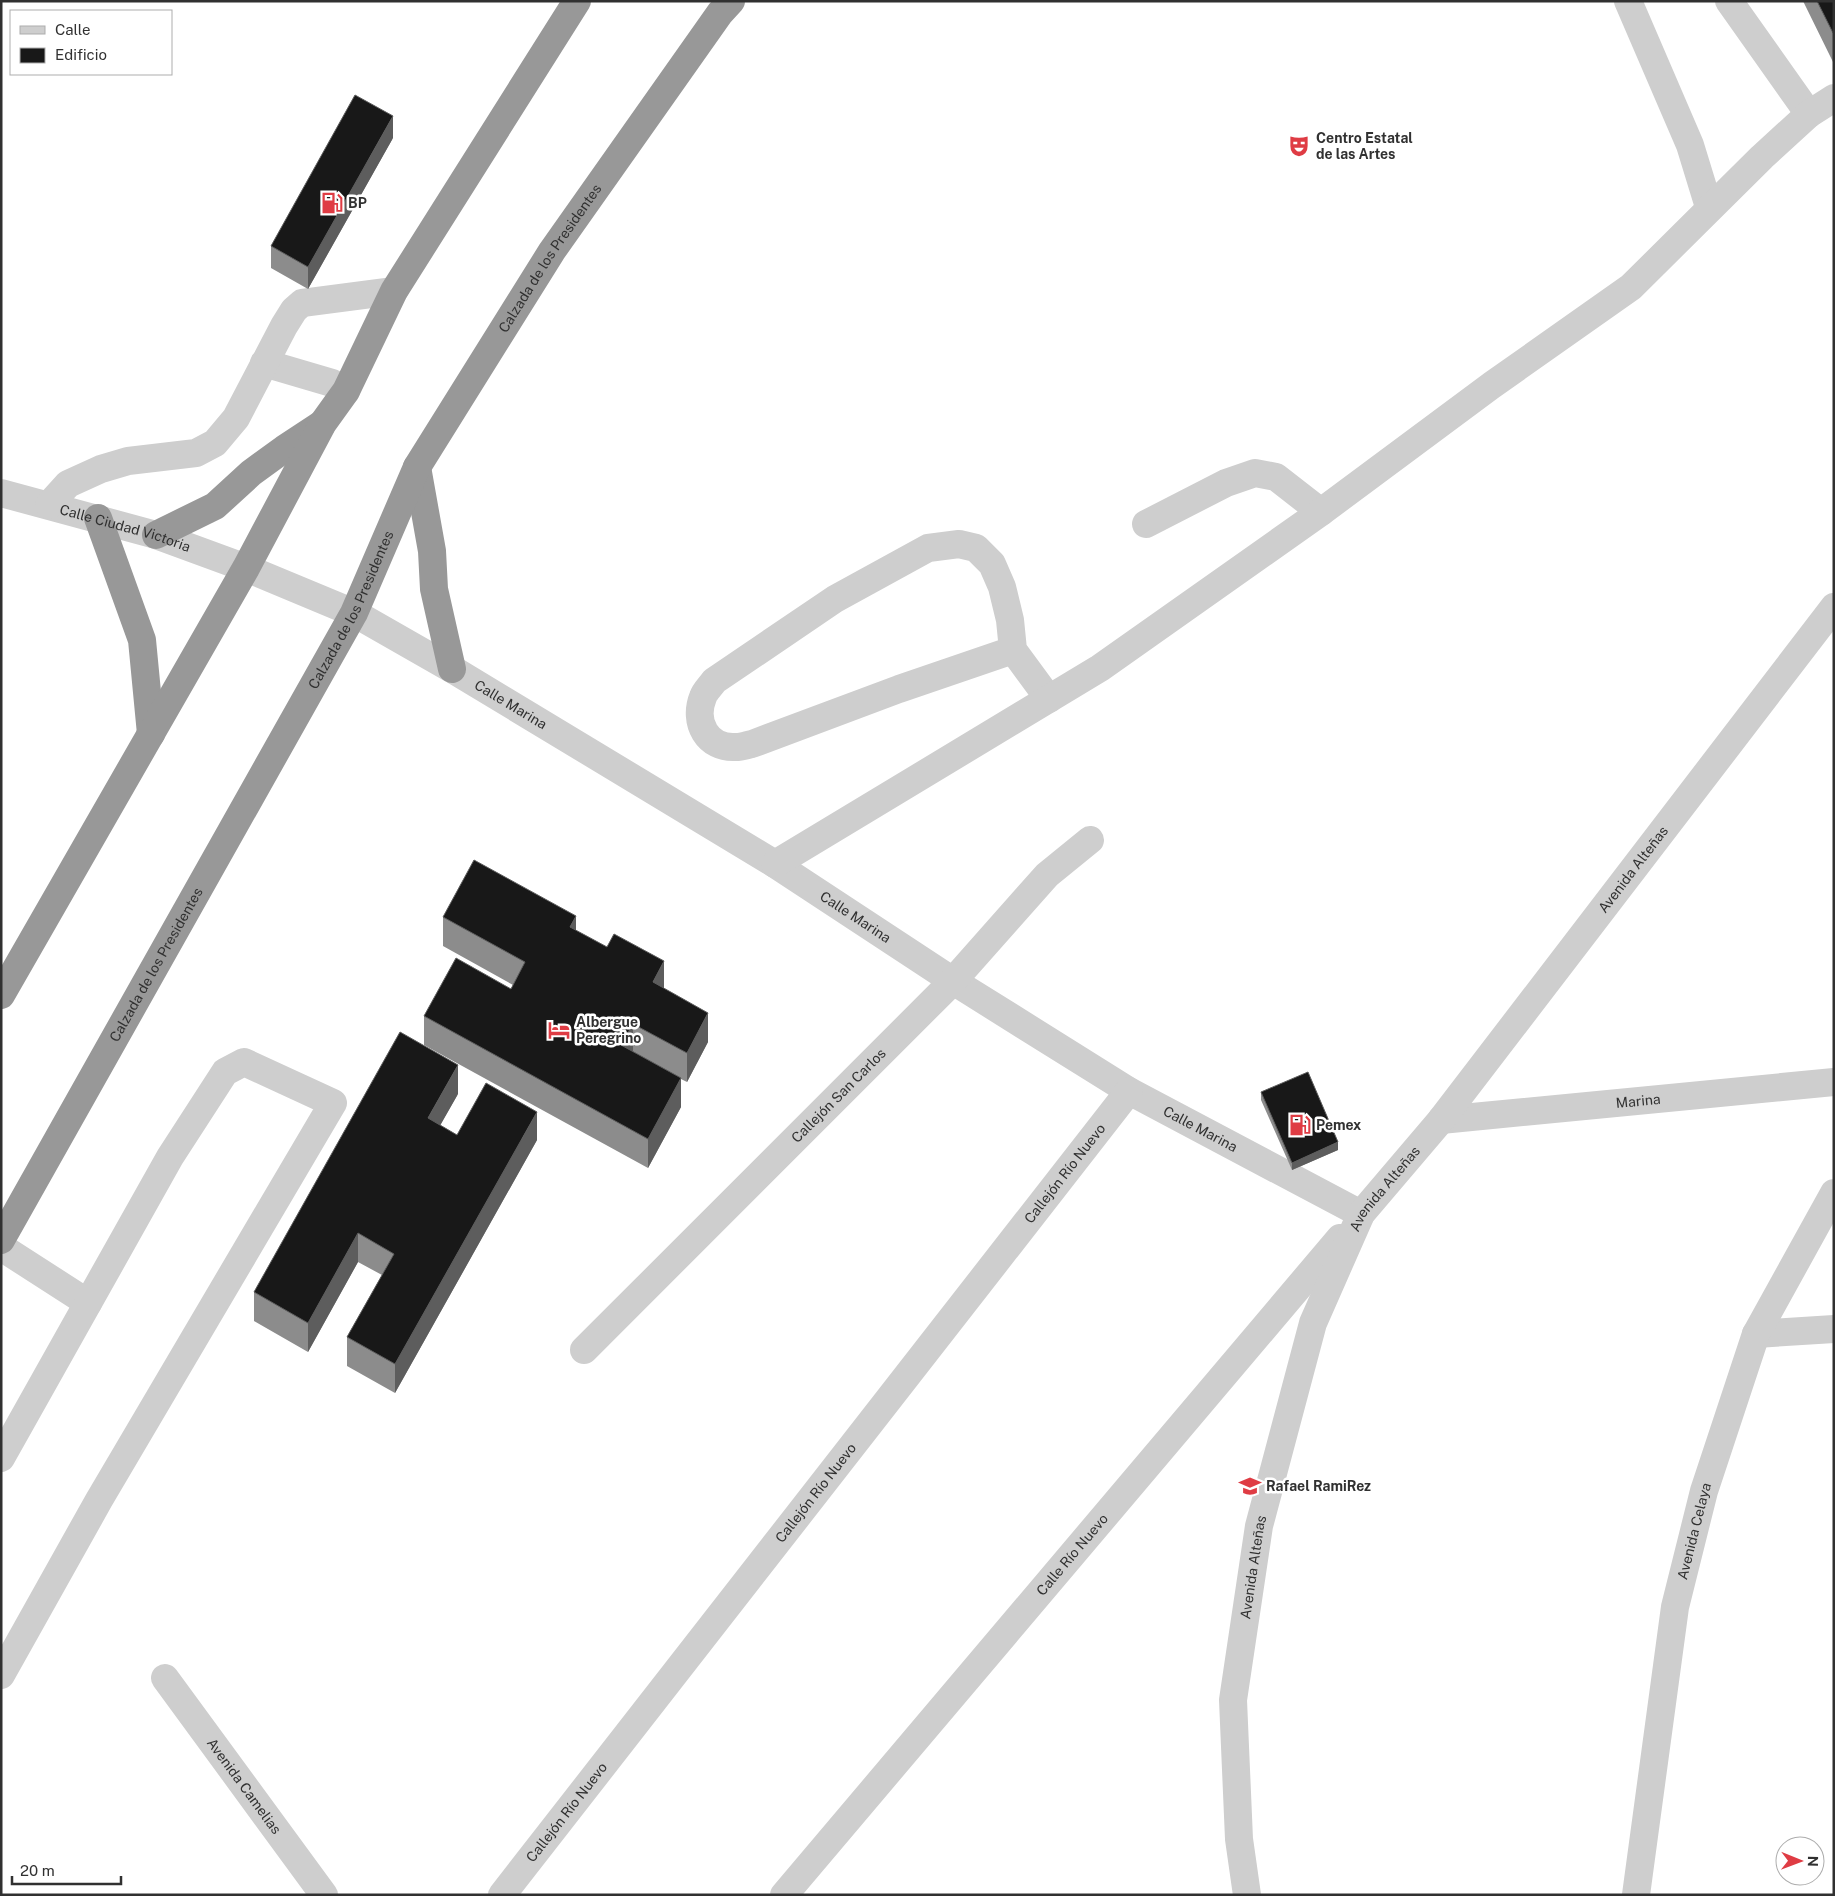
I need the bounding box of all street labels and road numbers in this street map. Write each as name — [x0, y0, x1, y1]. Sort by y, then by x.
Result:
street label: Calzada de los Presidentes — [495, 181, 605, 335]
street label: Calle Ciudad Victoria — [58, 501, 193, 555]
street label: Calzada de los Presidentes — [305, 528, 396, 692]
street label: Calle Marina — [472, 677, 550, 732]
street label: Avenida Alteñas — [1595, 823, 1671, 916]
street label: Calzada de los Presidentes — [106, 885, 206, 1045]
street label: Calle Marina — [817, 888, 894, 946]
street label: Callejón San Carlos — [788, 1045, 889, 1146]
street label: Marina — [1615, 1091, 1661, 1111]
street label: Calle Marina — [1161, 1103, 1240, 1155]
street label: Callejón Río Nuevo — [1021, 1121, 1108, 1226]
street label: Avenida Alteñas — [1346, 1143, 1423, 1234]
street label: Callejón Río Nuevo — [772, 1440, 859, 1546]
street label: Avenida Celaya — [1674, 1480, 1714, 1581]
street label: Calle Río Nuevo — [1033, 1510, 1111, 1599]
street label: Avenida Alteñas — [1237, 1514, 1269, 1620]
street label: Avenida Camelias — [204, 1735, 285, 1837]
street label: Callejón Río Nuevo — [523, 1759, 610, 1865]

